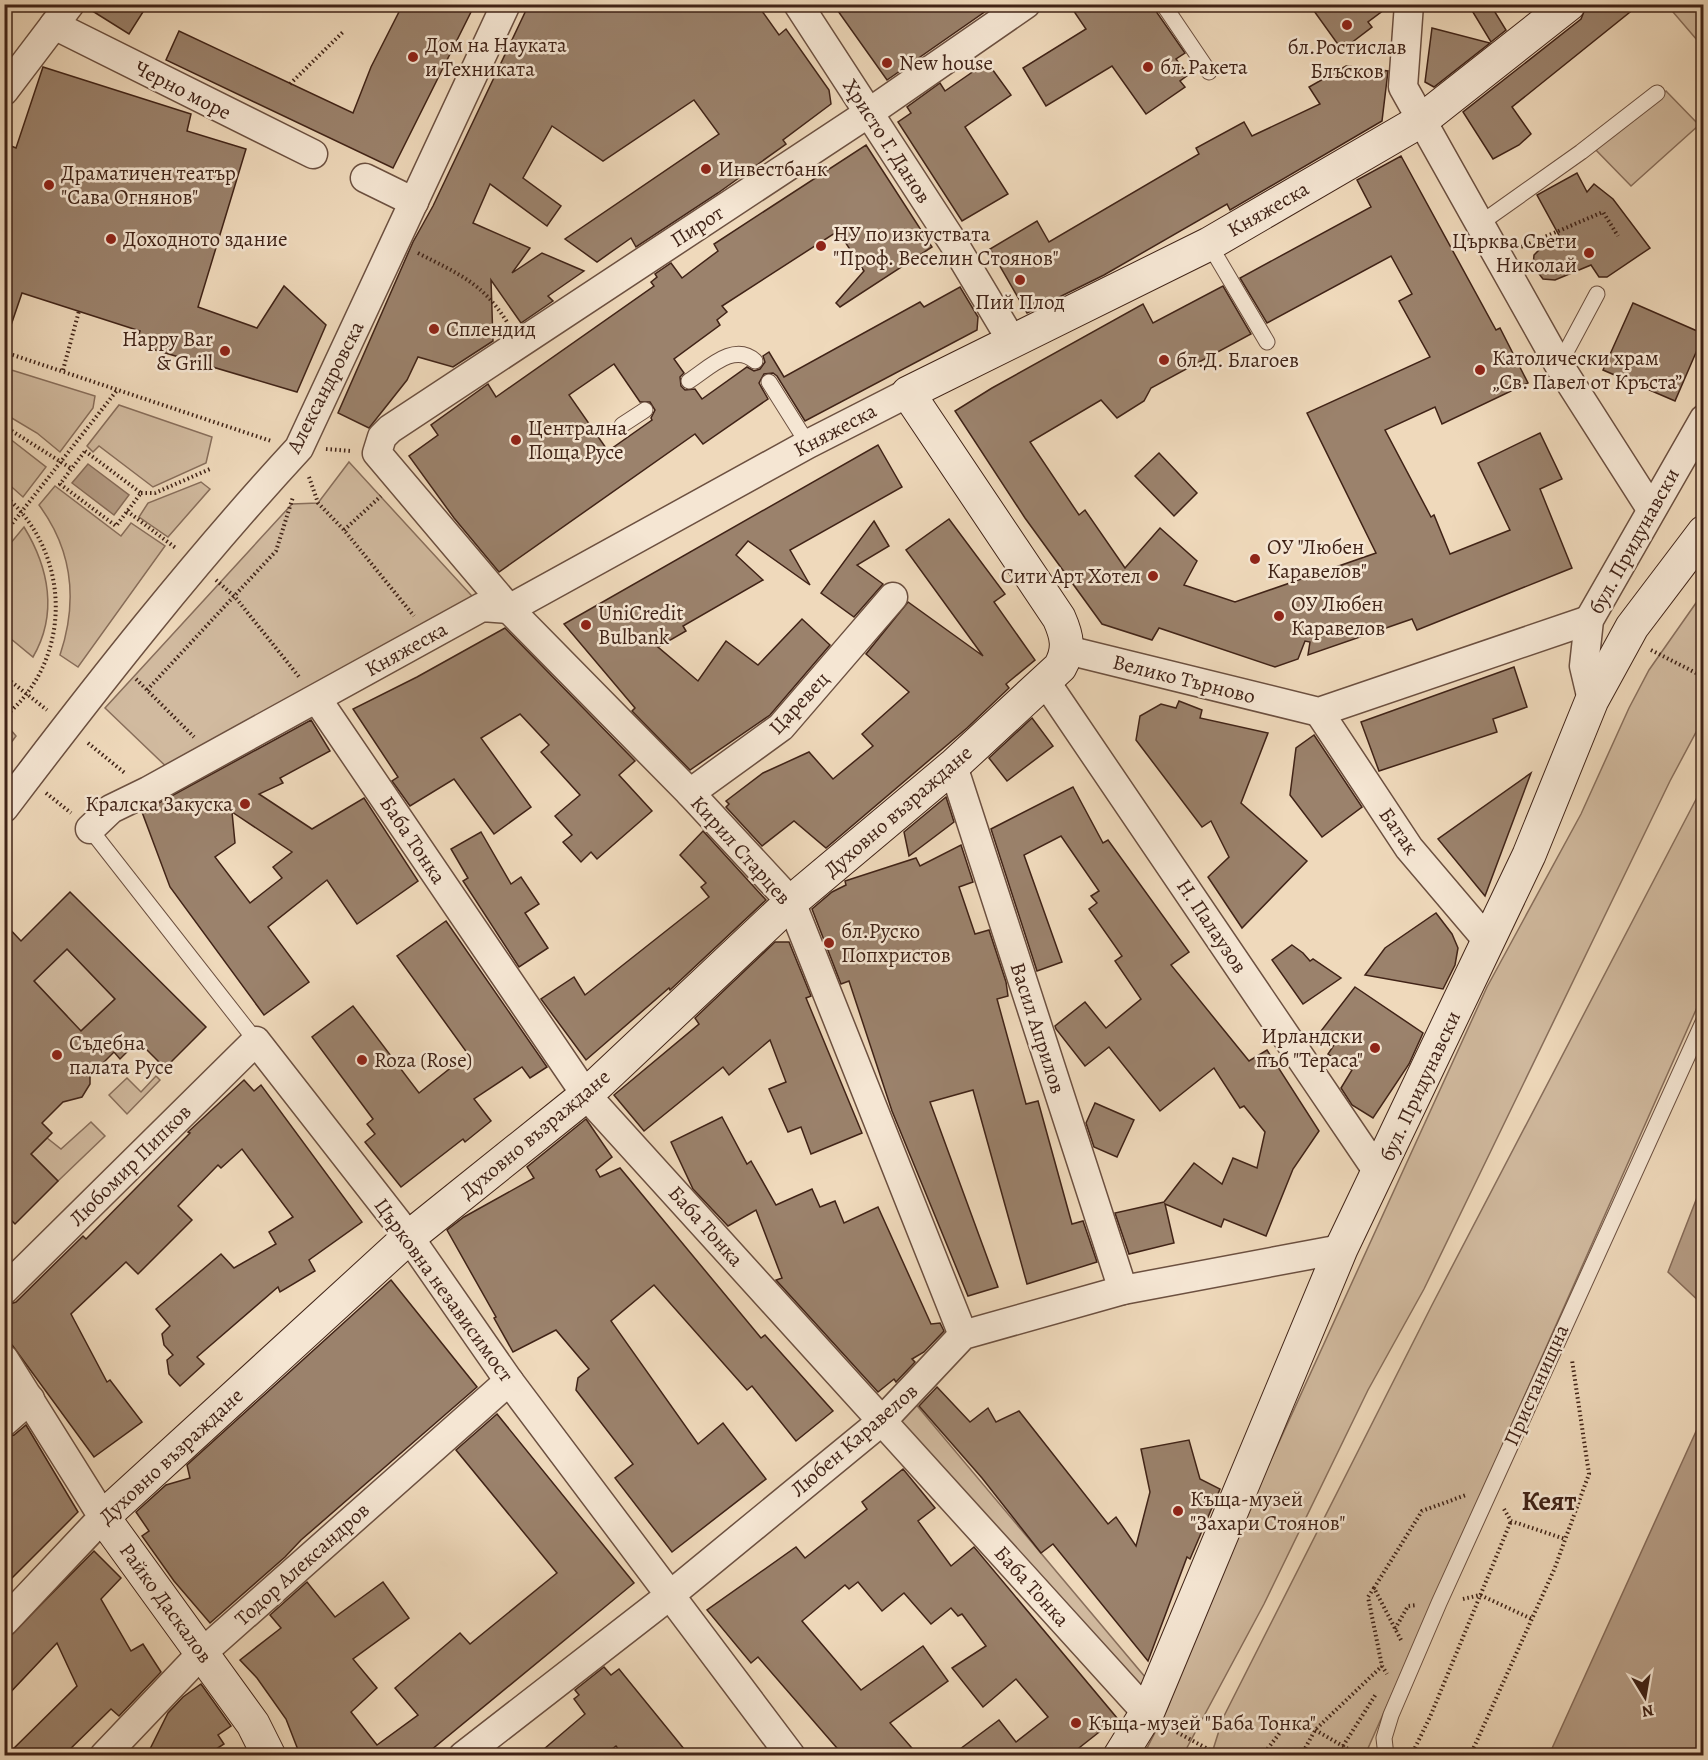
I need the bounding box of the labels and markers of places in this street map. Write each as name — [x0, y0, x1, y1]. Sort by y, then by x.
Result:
marker: бл.Ростислав Блъсков — [1340, 18, 1354, 32]
place label: Дом на Науката и Техниката — [425, 31, 567, 83]
place label: бл.Ростислав Блъсков — [1287, 33, 1407, 85]
place label: New house — [899, 49, 993, 77]
marker: Дом на Науката и Техниката — [406, 50, 420, 64]
place label: бл.Ракета — [1160, 53, 1248, 81]
marker: New house — [880, 56, 894, 70]
marker: бл.Ракета — [1141, 60, 1155, 74]
place label: Инвестбанк — [718, 155, 828, 183]
place label: Драматичен театър "Сава Огнянов" — [61, 159, 236, 211]
marker: Инвестбанк — [699, 162, 713, 176]
marker: Драматичен театър "Сава Огнянов" — [42, 178, 56, 192]
place label: НУ по изкуствата "Проф. Веселин Стоянов" — [833, 220, 1059, 272]
place label: Доходното здание — [123, 225, 288, 253]
place label: Църква Свети Николай — [1452, 227, 1577, 279]
marker: Доходното здание — [104, 232, 118, 246]
marker: НУ по изкуствата "Проф. Веселин Стоянов" — [814, 239, 828, 253]
marker: Църква Свети Николай — [1582, 246, 1596, 260]
marker: Пий Плод — [1013, 273, 1027, 287]
place label: Пий Плод — [975, 288, 1065, 316]
place label: Сплендид — [446, 315, 536, 343]
marker: Сплендид — [427, 322, 441, 336]
place label: Happy Bar & Grill — [122, 325, 213, 377]
marker: Happy Bar & Grill — [218, 344, 232, 358]
place label: Католически храм „Св. Павел от Кръста” — [1492, 344, 1682, 396]
place label: бл.Д. Благоев — [1176, 346, 1299, 374]
marker: бл.Д. Благоев — [1157, 353, 1171, 367]
marker: Католически храм „Св. Павел от Кръста” — [1473, 363, 1487, 377]
place label: Централна Поща Русе — [528, 414, 627, 466]
marker: Централна Поща Русе — [509, 433, 523, 447]
place label: ОУ "Любен Каравелов" — [1267, 533, 1367, 585]
marker: ОУ "Любен Каравелов" — [1248, 552, 1262, 566]
place label: Сити Арт Хотел — [1001, 562, 1141, 590]
marker: Сити Арт Хотел — [1146, 569, 1160, 583]
place label: ОУ Любен Каравелов — [1291, 590, 1385, 642]
place label: UniCredit Bulbank — [598, 599, 683, 651]
marker: ОУ Любен Каравелов — [1272, 609, 1286, 623]
marker: UniCredit Bulbank — [579, 618, 593, 632]
place label: Кралска Закуска — [85, 790, 233, 818]
marker: Кралска Закуска — [238, 797, 252, 811]
place label: бл.Руско Попхристов — [841, 917, 951, 969]
marker: бл.Руско Попхристов — [822, 936, 836, 950]
place label: Ирландски пъб "Тераса" — [1256, 1022, 1363, 1074]
place label: Съдебна палата Русе — [69, 1029, 173, 1081]
marker: Ирландски пъб "Тераса" — [1368, 1041, 1382, 1055]
place label: Roza (Rose) — [374, 1046, 472, 1074]
marker: Съдебна палата Русе — [50, 1048, 64, 1062]
marker: Roza (Rose) — [355, 1053, 369, 1067]
place label: Къща-музей "Захари Стоянов" — [1190, 1485, 1346, 1537]
marker: Къща-музей "Захари Стоянов" — [1171, 1504, 1185, 1518]
place label: Къща-музей "Баба Тонка" — [1088, 1709, 1316, 1737]
marker: Къща-музей "Баба Тонка" — [1069, 1716, 1083, 1730]

